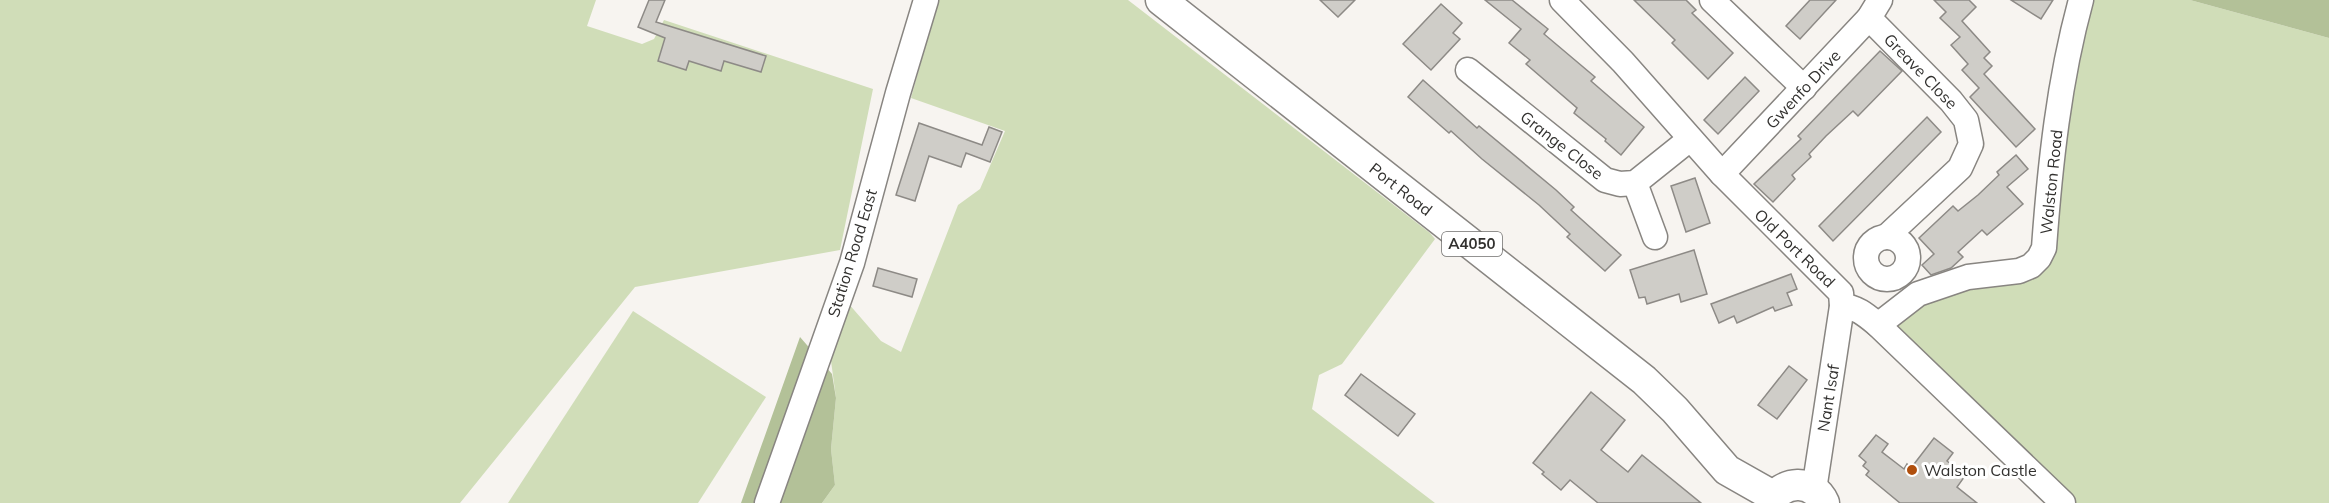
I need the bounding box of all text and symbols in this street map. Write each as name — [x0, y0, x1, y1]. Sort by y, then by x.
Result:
street label: Greave Close — [1880, 29, 1962, 113]
street label: Gwenfo Drive — [1761, 45, 1845, 133]
street label: Grange Close — [1517, 107, 1607, 183]
street label: Walston Road — [2036, 128, 2066, 236]
street label: Port Road — [1366, 158, 1436, 220]
street label: Station Road East — [823, 186, 881, 320]
street label: Old Port Road — [1751, 205, 1839, 291]
road number: A4050 — [1442, 232, 1502, 256]
street label: Nant Isaf — [1813, 362, 1843, 433]
place label: Walston Castle — [1924, 460, 2037, 480]
marker: Walston Castle — [1905, 463, 1919, 477]

